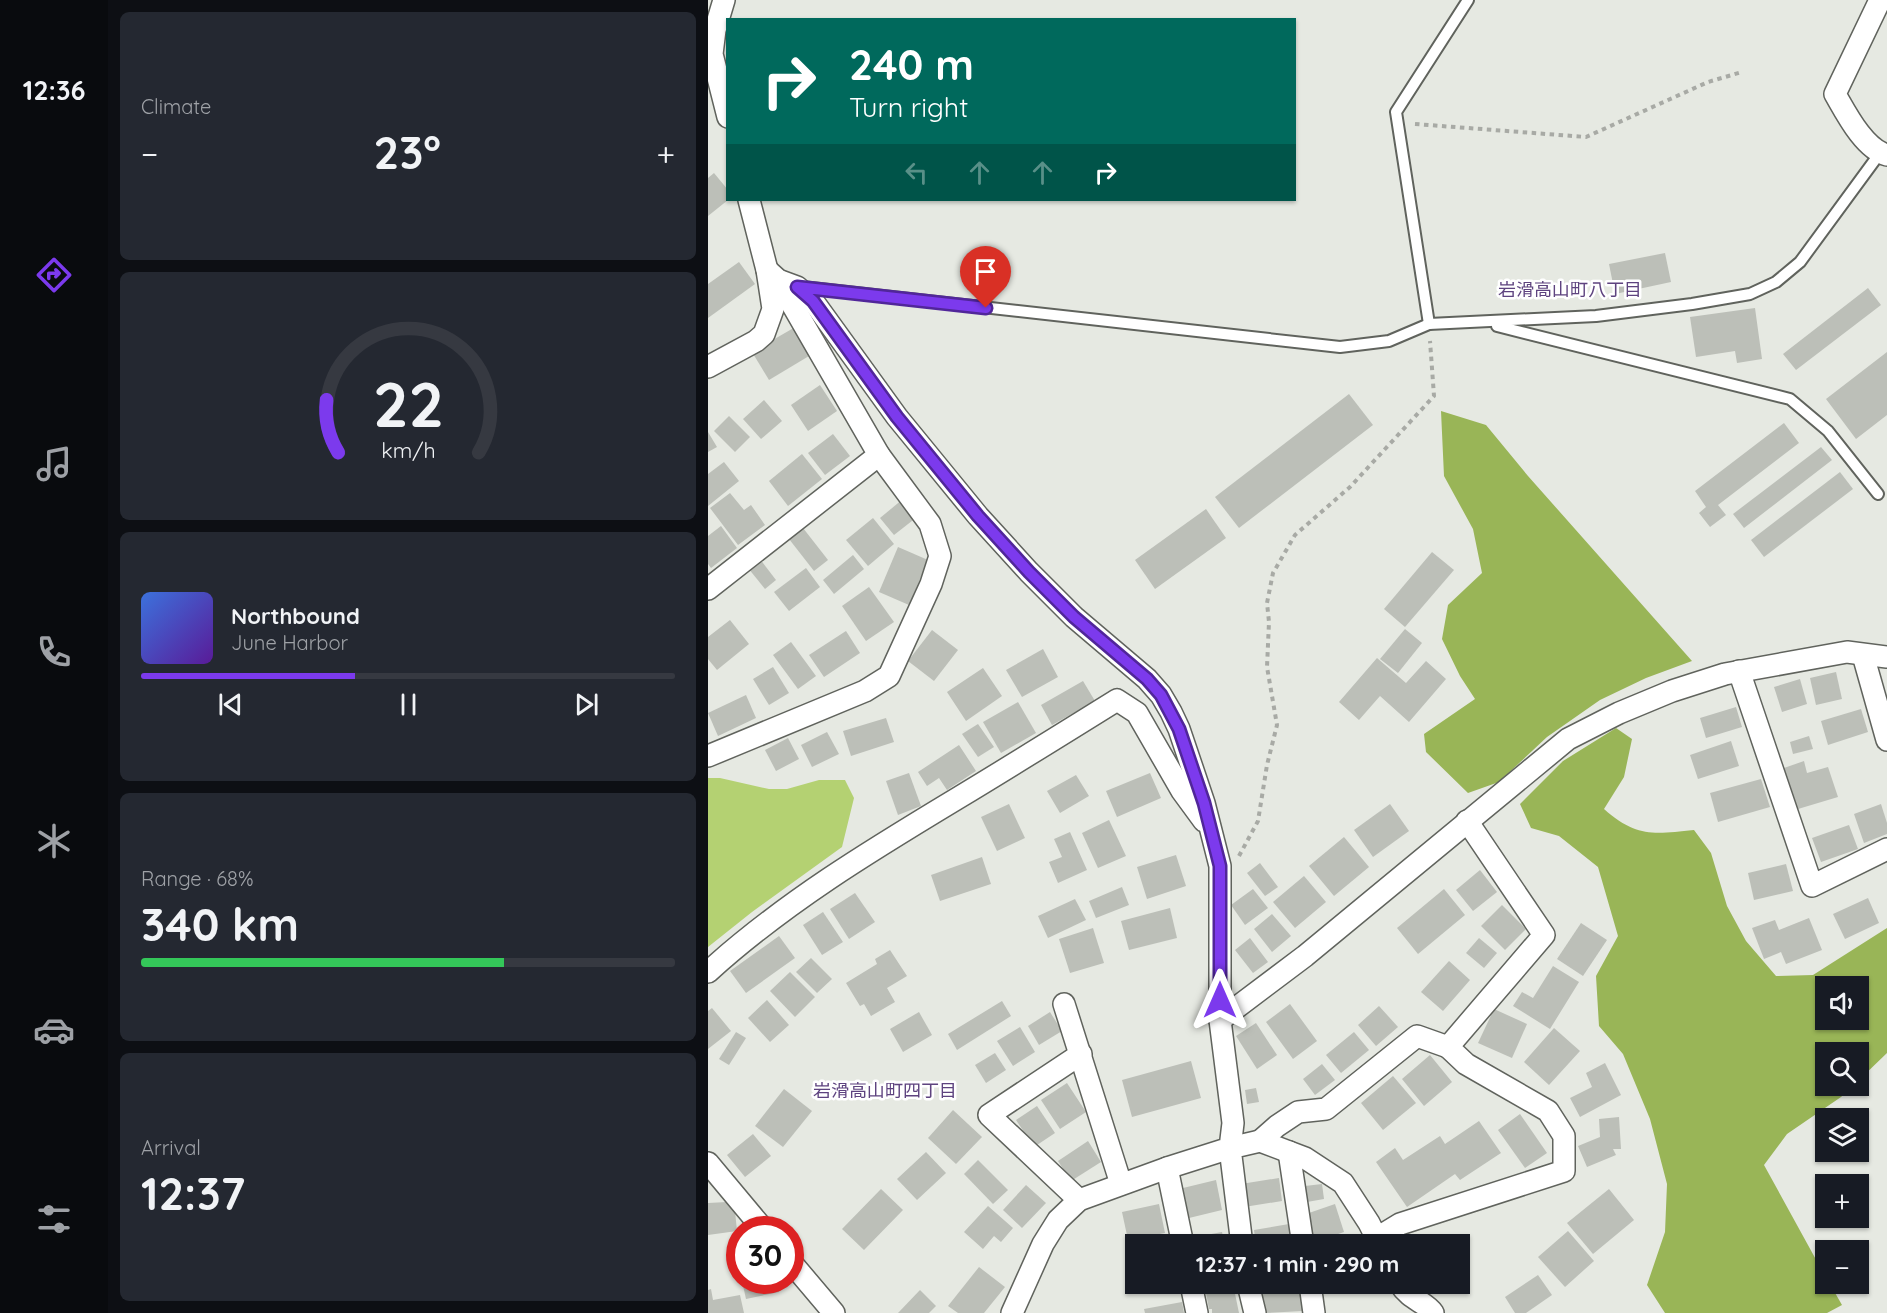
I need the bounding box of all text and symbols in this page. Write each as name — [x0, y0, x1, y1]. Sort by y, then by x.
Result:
text: 240 m — [849, 38, 974, 91]
icon: right — [750, 42, 828, 120]
text: 12:36 — [23, 73, 85, 107]
text: Turn right — [849, 90, 968, 124]
text: Climate — [141, 94, 211, 119]
text: 23° — [374, 124, 441, 180]
text: − — [141, 133, 158, 174]
text: + — [656, 133, 675, 174]
icon: left — [900, 156, 933, 189]
icon: ahead — [963, 156, 996, 189]
icon: ahead — [1026, 156, 1059, 189]
icon: right — [1089, 156, 1122, 189]
pin — [960, 246, 1011, 308]
icon: directions — [33, 254, 75, 296]
icon: arrive — [969, 255, 1002, 288]
district label: 岩滑高山町八丁目 — [1498, 278, 1642, 301]
text: 22 — [372, 365, 444, 443]
text: km/h — [381, 438, 435, 464]
icon: music — [33, 443, 75, 485]
text: Northbound — [231, 602, 360, 630]
text: June Harbor — [231, 630, 348, 655]
icon: phone — [33, 631, 75, 673]
icon: previous — [214, 688, 247, 721]
icon: pause — [392, 688, 425, 721]
icon: next — [570, 688, 603, 721]
icon: climate — [33, 820, 75, 862]
text: Range · 68% — [141, 866, 253, 891]
text: 340 km — [141, 896, 299, 952]
position arrow — [1188, 968, 1252, 1032]
map controls — [1815, 976, 1869, 1294]
button: sound — [1815, 976, 1869, 1030]
icon: car — [33, 1009, 75, 1051]
button: search — [1815, 1042, 1869, 1096]
district label: 岩滑高山町四丁目 — [813, 1079, 957, 1102]
button: layers — [1815, 1108, 1869, 1162]
text: Arrival — [141, 1135, 201, 1160]
text: 12:37 — [141, 1165, 245, 1221]
button: + — [1815, 1174, 1869, 1228]
icon: filters — [33, 1198, 75, 1240]
speed limit sign: 30 — [726, 1216, 804, 1294]
button: − — [1815, 1240, 1869, 1294]
text: 12:37 · 1 min · 290 m — [1196, 1250, 1399, 1278]

